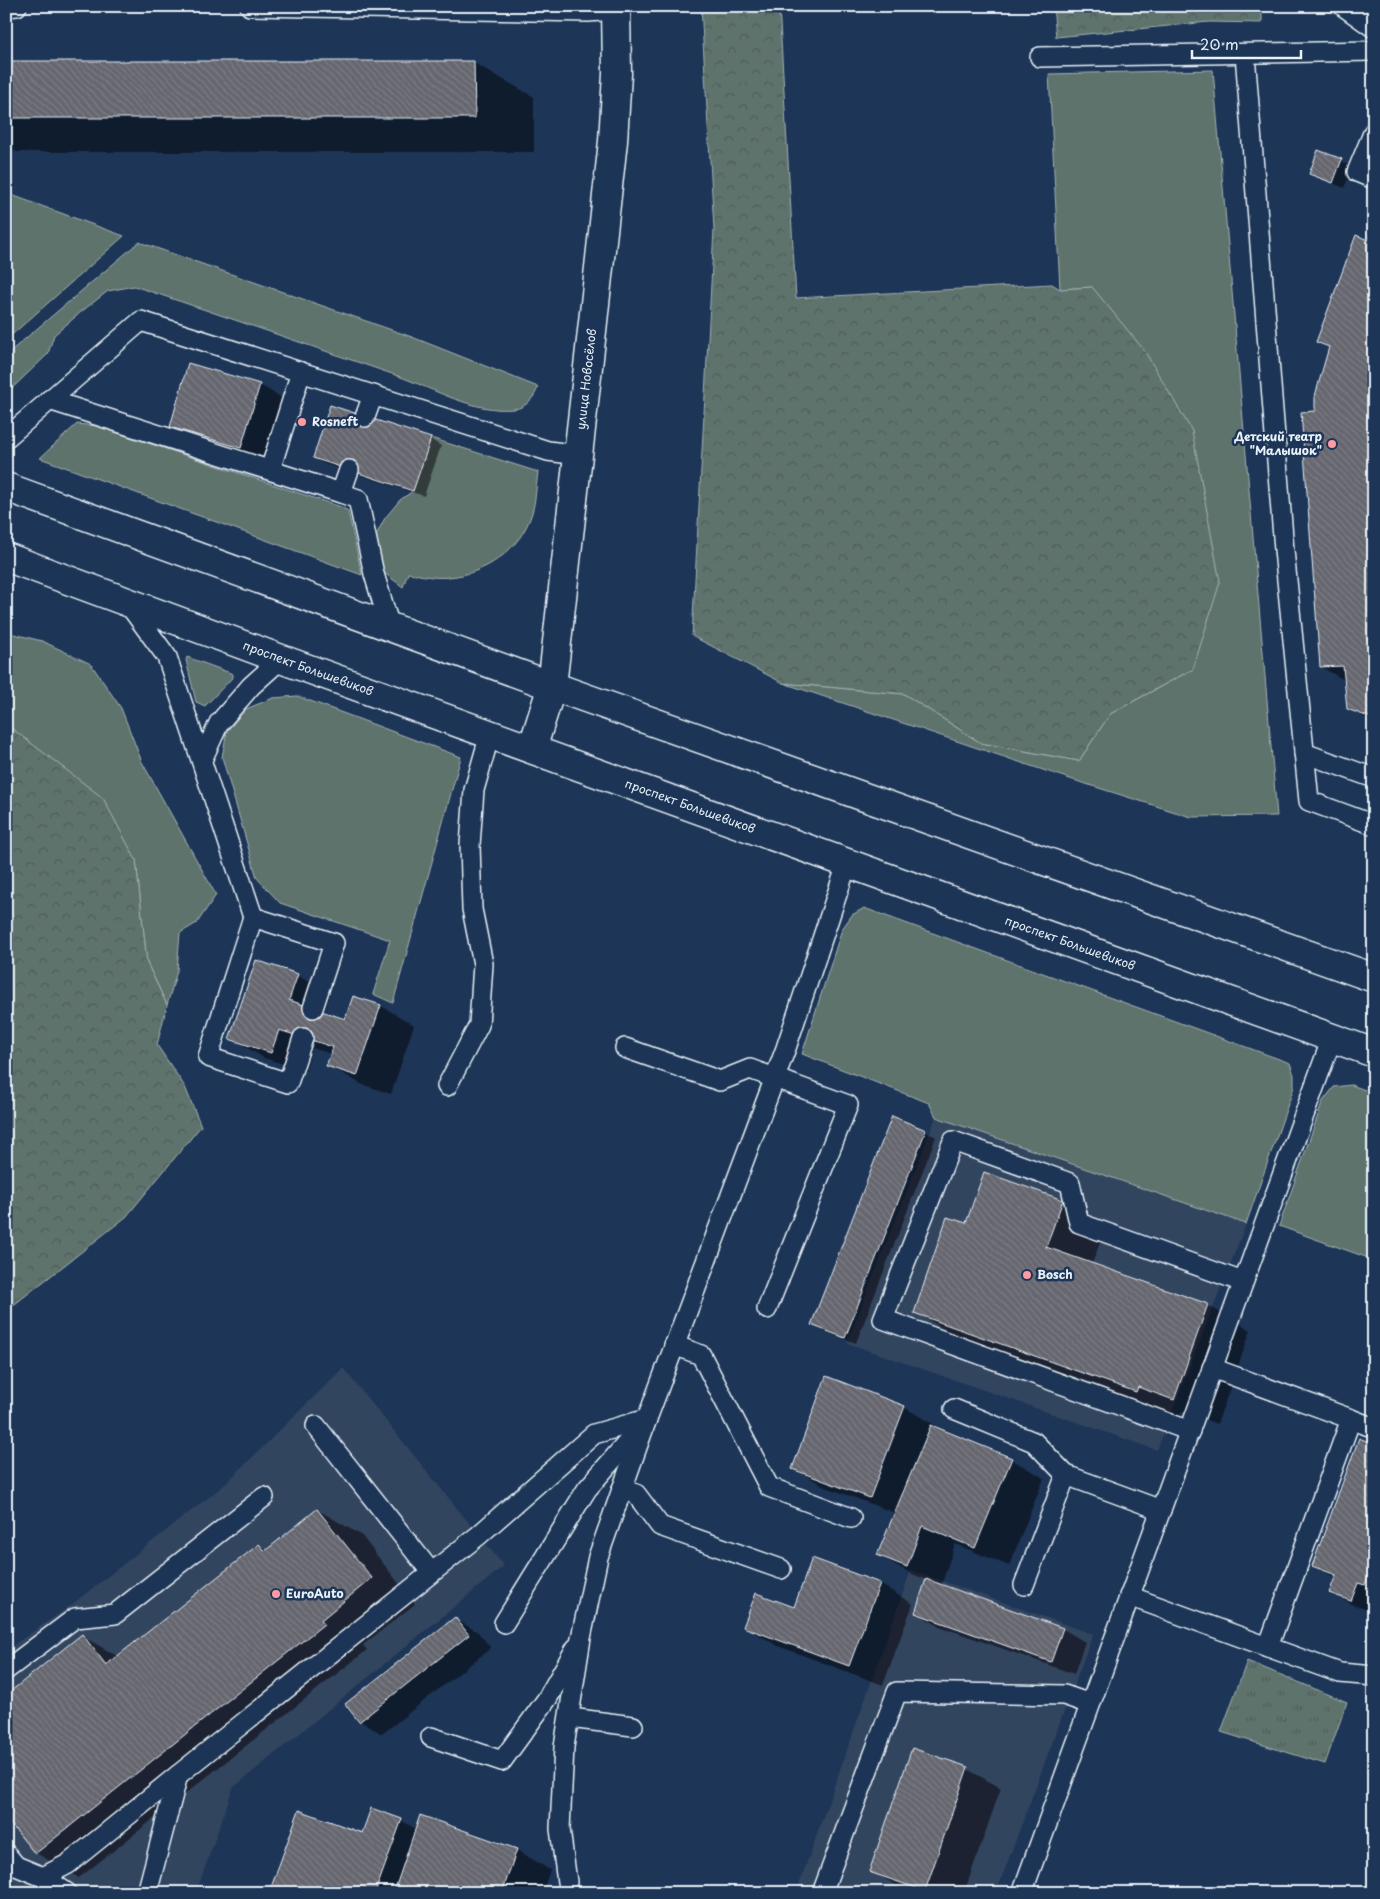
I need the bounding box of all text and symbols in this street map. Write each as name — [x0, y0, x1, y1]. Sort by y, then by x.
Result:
scale bar — [1192, 28, 1301, 60]
text: 20 m — [1200, 32, 1239, 55]
street label: улица Новосёлов — [571, 327, 600, 430]
place label: Rosneft — [312, 412, 359, 430]
marker: Rosneft — [296, 416, 308, 428]
place label: Детский театр "Малышок" — [1233, 427, 1322, 459]
marker: Детский театр "Малышок" — [1326, 438, 1338, 450]
street label: проспект Большевиков — [241, 636, 376, 700]
street label: проспект Большевиков — [623, 774, 758, 837]
street label: проспект Большевиков — [1003, 911, 1138, 974]
place label: Bosch — [1037, 1265, 1073, 1283]
marker: Bosch — [1021, 1269, 1033, 1281]
place label: EuroAuto — [286, 1584, 344, 1602]
marker: EuroAuto — [270, 1588, 282, 1600]

